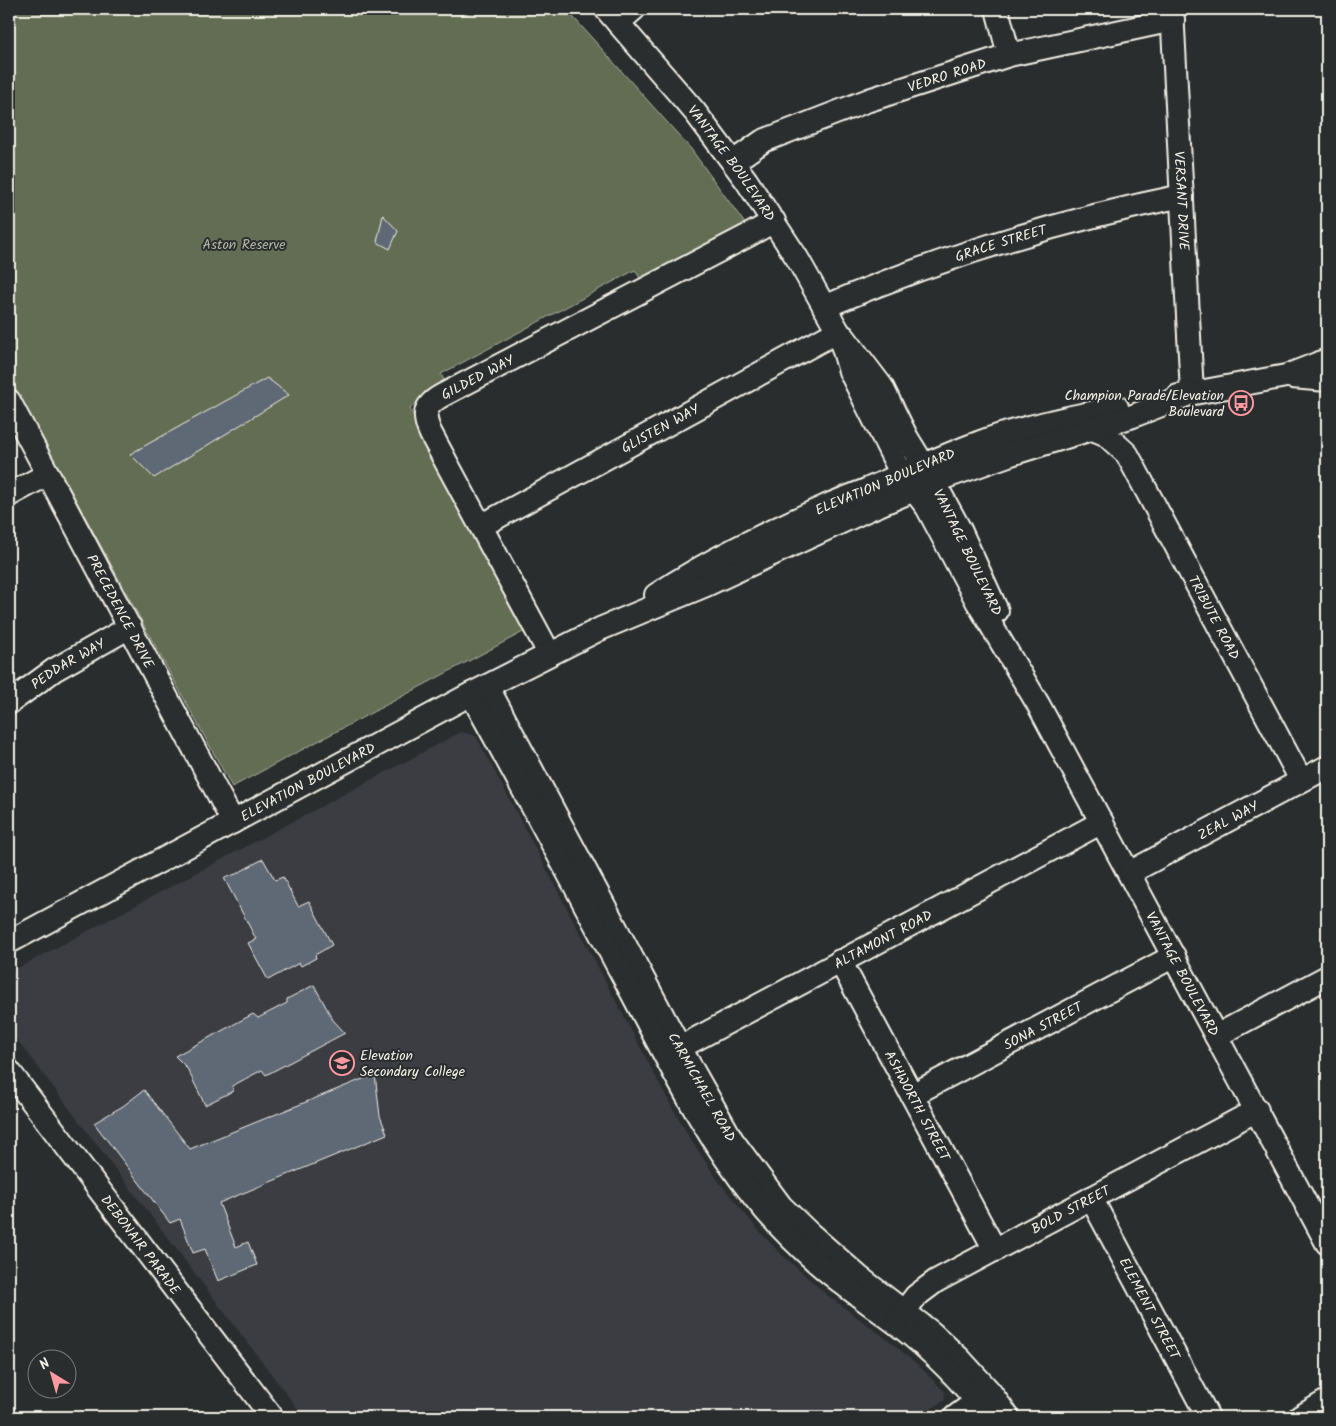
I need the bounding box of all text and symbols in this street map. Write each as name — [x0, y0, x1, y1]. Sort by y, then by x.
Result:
street label: VEDRO ROAD — [905, 53, 989, 99]
street label: VANTAGE BOULEVARD — [682, 101, 780, 226]
street label: VERSANT DRIVE — [1167, 150, 1195, 252]
street label: GRACE STREET — [952, 219, 1050, 268]
park label: Aston Reserve — [203, 234, 286, 256]
street label: GILDED WAY — [437, 349, 519, 406]
place label: Champion Parade/Elevation Boulevard — [1064, 385, 1225, 423]
bus stop icon: Champion Parade/Elevation Boulevard — [1228, 390, 1254, 416]
street label: GLISTEN WAY — [617, 398, 704, 459]
street label: ELEVATION BOULEVARD — [812, 443, 959, 522]
street label: VANTAGE BOULEVARD — [927, 485, 1007, 620]
street label: PRECEDENCE DRIVE — [80, 550, 160, 673]
street label: TRIBUTE ROAD — [1182, 572, 1245, 664]
street label: PEDDAR WAY — [27, 633, 110, 695]
street label: ELEVATION BOULEVARD — [237, 737, 380, 828]
street label: ZEAL WAY — [1194, 795, 1263, 846]
street label: ALTAMONT ROAD — [830, 905, 937, 975]
street label: VANTAGE BOULEVARD — [1139, 908, 1224, 1041]
street label: SONA STREET — [1000, 996, 1088, 1057]
street label: CARMICHAEL ROAD — [662, 1029, 741, 1146]
place label: Elevation Secondary College — [360, 1045, 466, 1083]
street label: ASHWORTH STREET — [878, 1047, 956, 1167]
school or university icon: Elevation Secondary College — [329, 1050, 355, 1076]
street label: BOLD STREET — [1027, 1179, 1116, 1240]
street label: DEBONAIR PARADE — [95, 1190, 186, 1301]
street label: ELEMENT STREET — [1113, 1254, 1186, 1365]
north arrow — [28, 1348, 78, 1398]
text: N — [35, 1353, 55, 1376]

